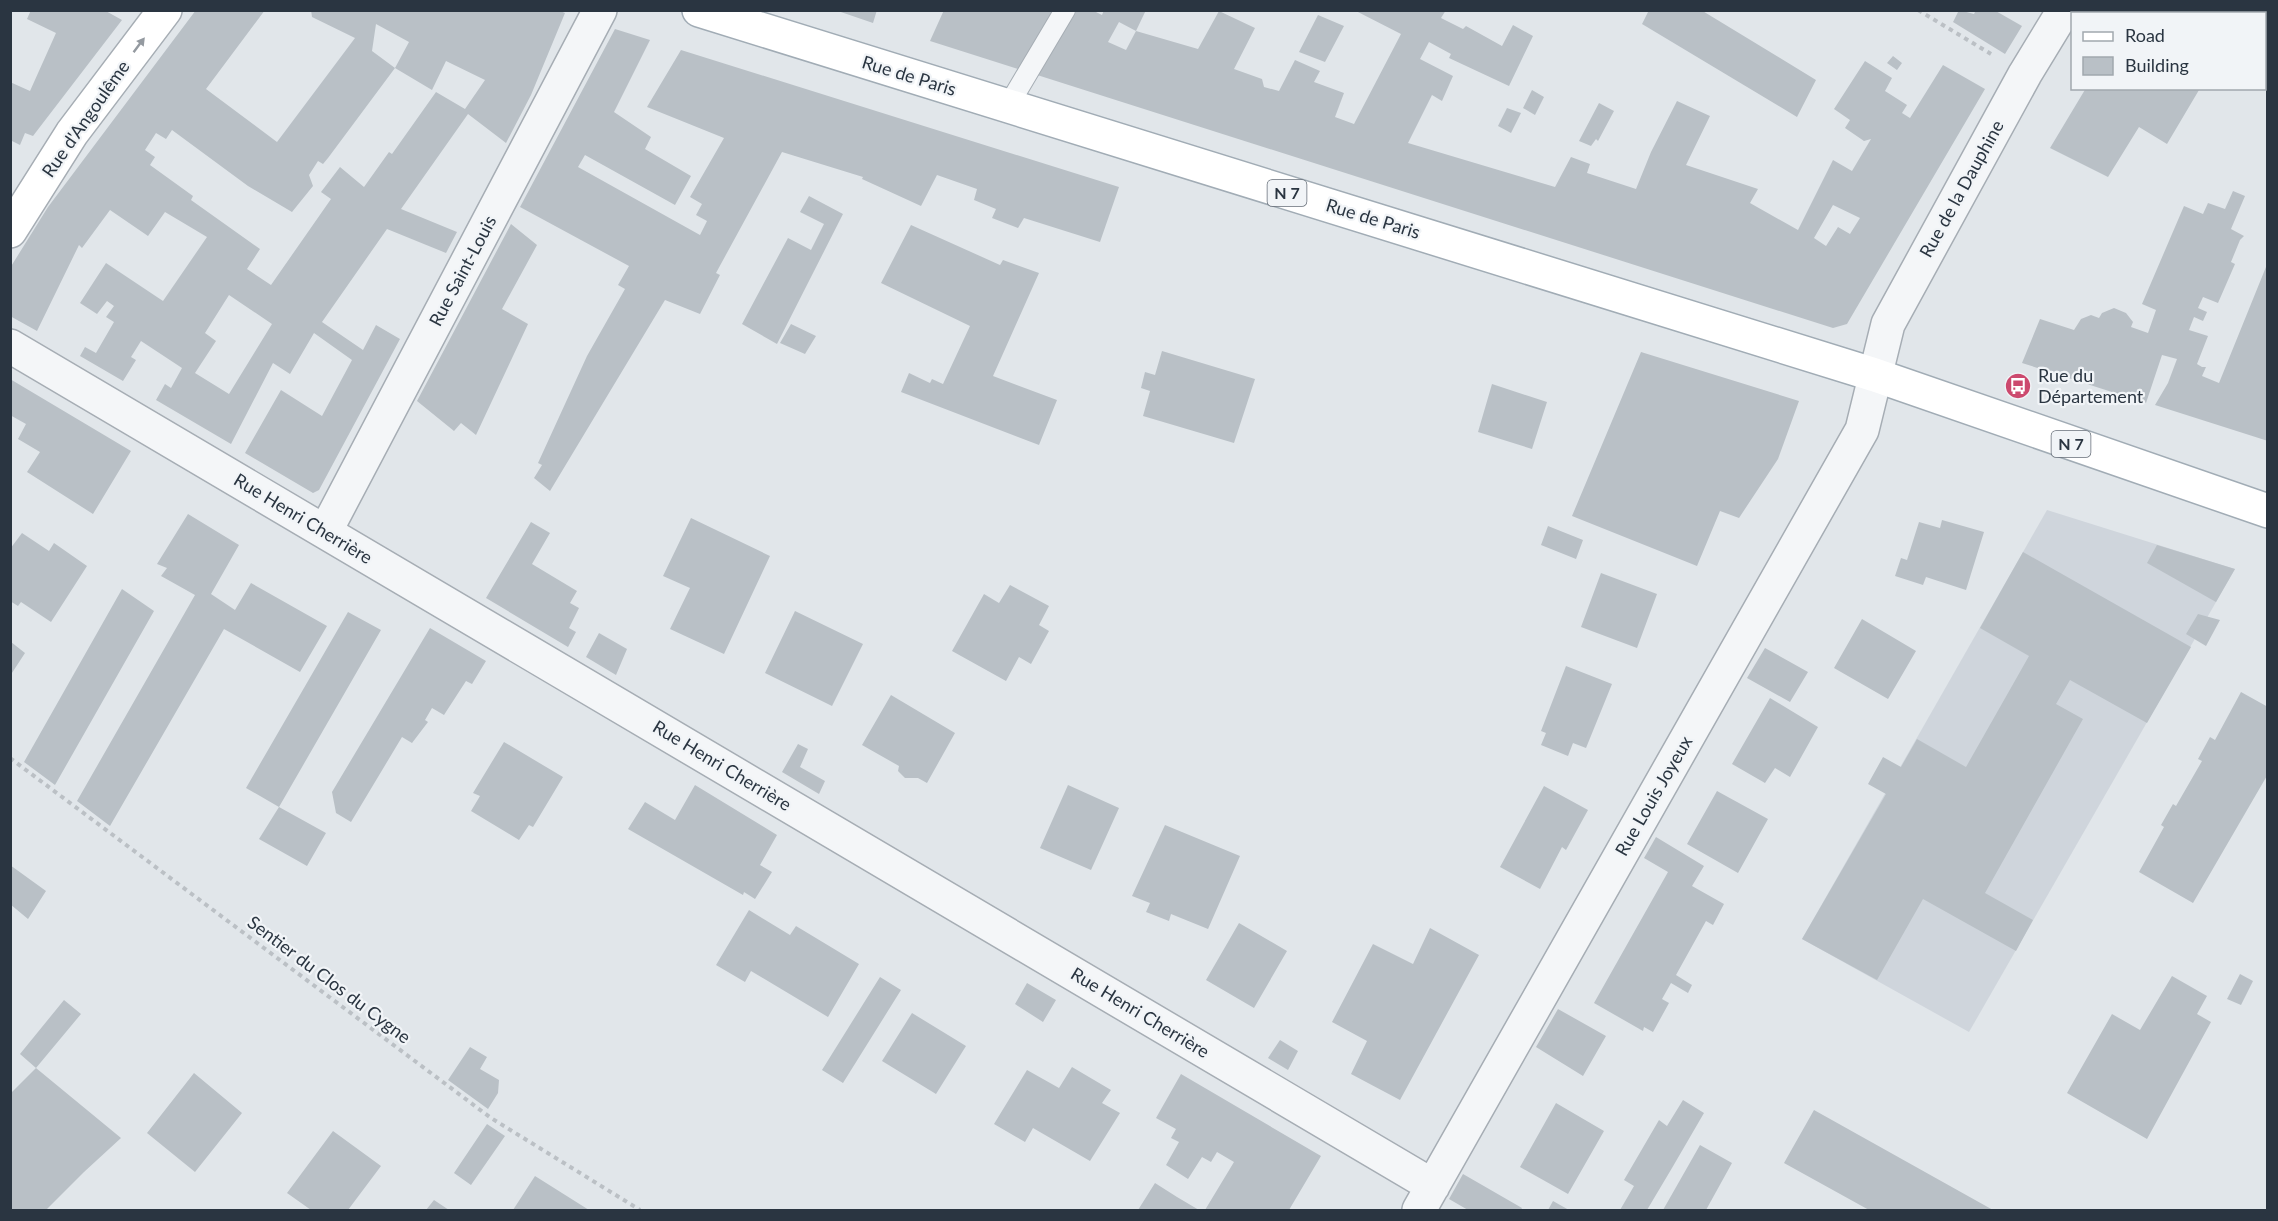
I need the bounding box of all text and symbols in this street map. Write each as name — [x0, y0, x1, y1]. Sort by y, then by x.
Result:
legend — [2071, 12, 2266, 90]
text: Road — [2125, 24, 2165, 46]
one-way arrow — [133, 37, 145, 53]
street label: Rue de Paris — [860, 50, 959, 100]
text: Building — [2125, 54, 2189, 76]
street label: Rue d'Angoulême — [37, 56, 134, 181]
street label: Rue de la Dauphine — [1914, 116, 2008, 261]
road number: N 7 — [1268, 180, 1306, 206]
street label: Rue de Paris — [1324, 193, 1423, 243]
street label: Rue Saint-Louis — [424, 211, 501, 330]
place label: Rue du Département — [2038, 364, 2144, 407]
bus stop icon: Rue du Département — [2003, 371, 2033, 401]
road number: N 7 — [2052, 431, 2090, 457]
street label: Rue Henri Cherrière — [230, 468, 377, 568]
street label: Rue Henri Cherrière — [649, 715, 796, 815]
street label: Rue Louis Joyeux — [1610, 732, 1696, 859]
street label: Sentier du Clos du Cygne — [244, 911, 416, 1048]
street label: Rue Henri Cherrière — [1067, 962, 1214, 1062]

